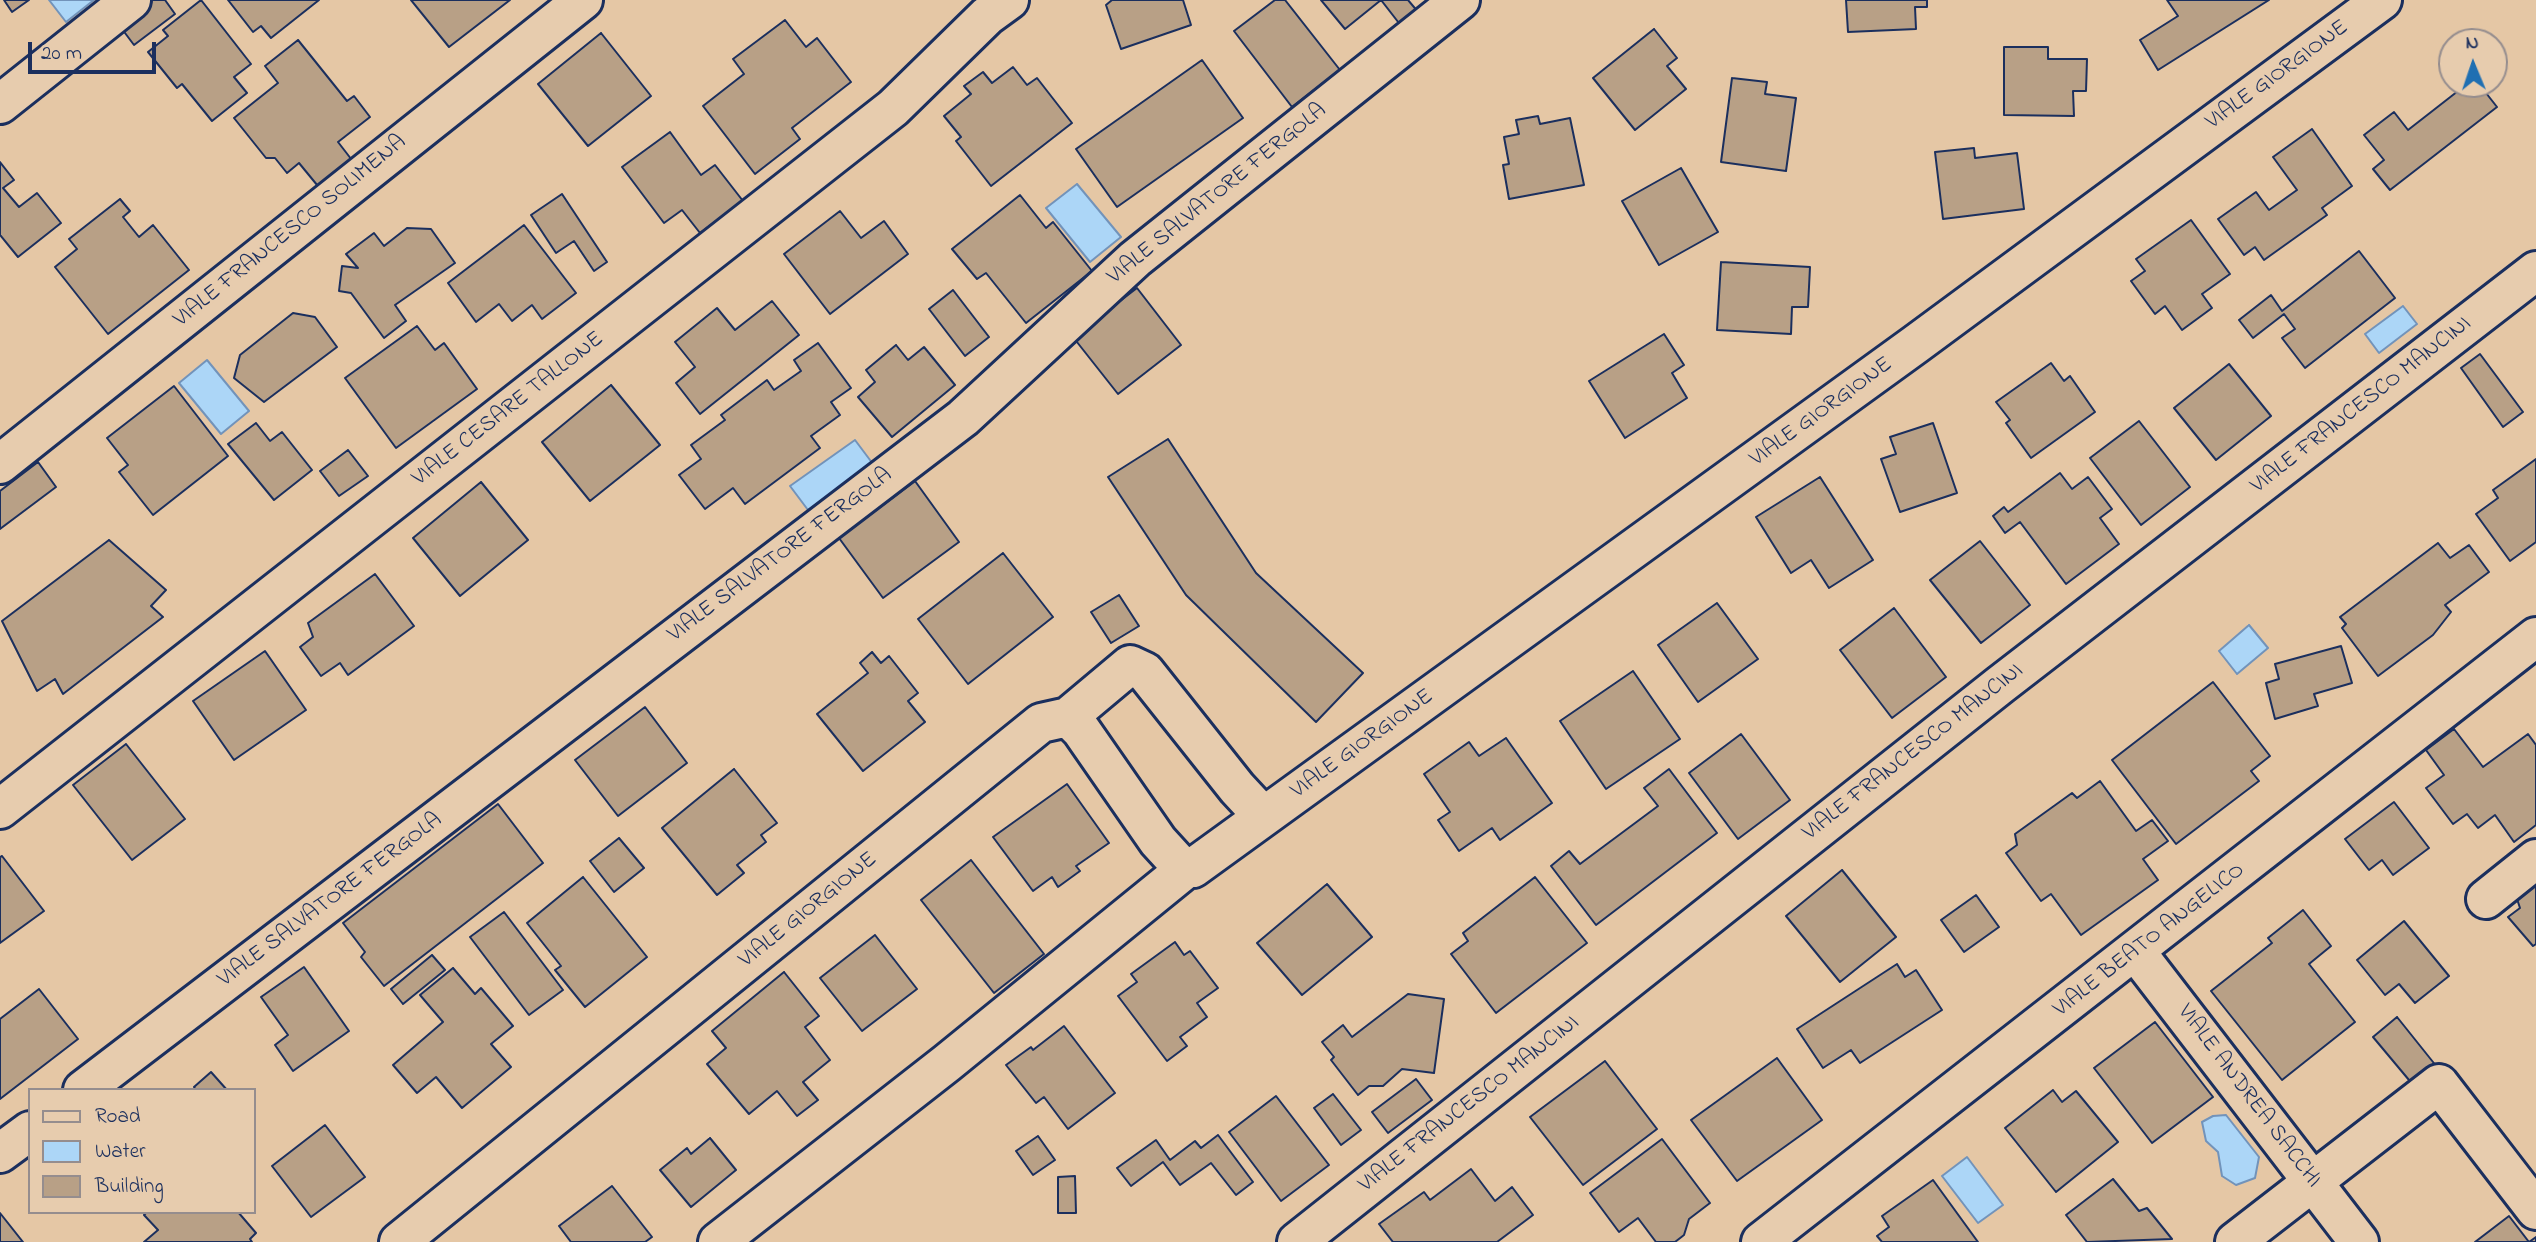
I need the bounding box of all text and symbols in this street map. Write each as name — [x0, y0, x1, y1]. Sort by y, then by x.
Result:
street label: VIALE GIORGIONE — [2201, 15, 2355, 137]
scale bar — [32, 28, 159, 72]
north arrow — [2438, 28, 2508, 98]
text: N — [2465, 30, 2479, 57]
text: 20 m — [41, 39, 82, 69]
street label: VIALE SALVATORE FERGOLA — [1103, 98, 1333, 292]
street label: VIALE FRANCESCO SOLIMENA — [169, 130, 413, 334]
street label: VIALE FRANCESCO MANCINI — [2246, 311, 2478, 501]
street label: VIALE CESARE TALLONE — [408, 327, 610, 493]
street label: VIALE GIORGIONE — [1745, 352, 1899, 474]
street label: VIALE SALVATORE FERGOLA — [663, 463, 899, 649]
street label: VIALE FRANCESCO MANCINI — [1798, 658, 2030, 848]
street label: VIALE GIORGIONE — [1286, 684, 1440, 806]
street label: VIALE SALVATORE FERGOLA — [213, 808, 449, 994]
street label: VIALE GIORGIONE — [734, 847, 884, 975]
street label: VIALE BEATO ANGELICO — [2049, 858, 2251, 1024]
street label: VIALE ANDREA SACCHI — [2170, 1000, 2326, 1194]
street label: VIALE FRANCESCO MANCINI — [1354, 1010, 1586, 1200]
legend — [28, 1088, 256, 1214]
text: Road — [95, 1102, 141, 1132]
text: Water — [95, 1137, 146, 1167]
text: Building — [95, 1172, 164, 1202]

